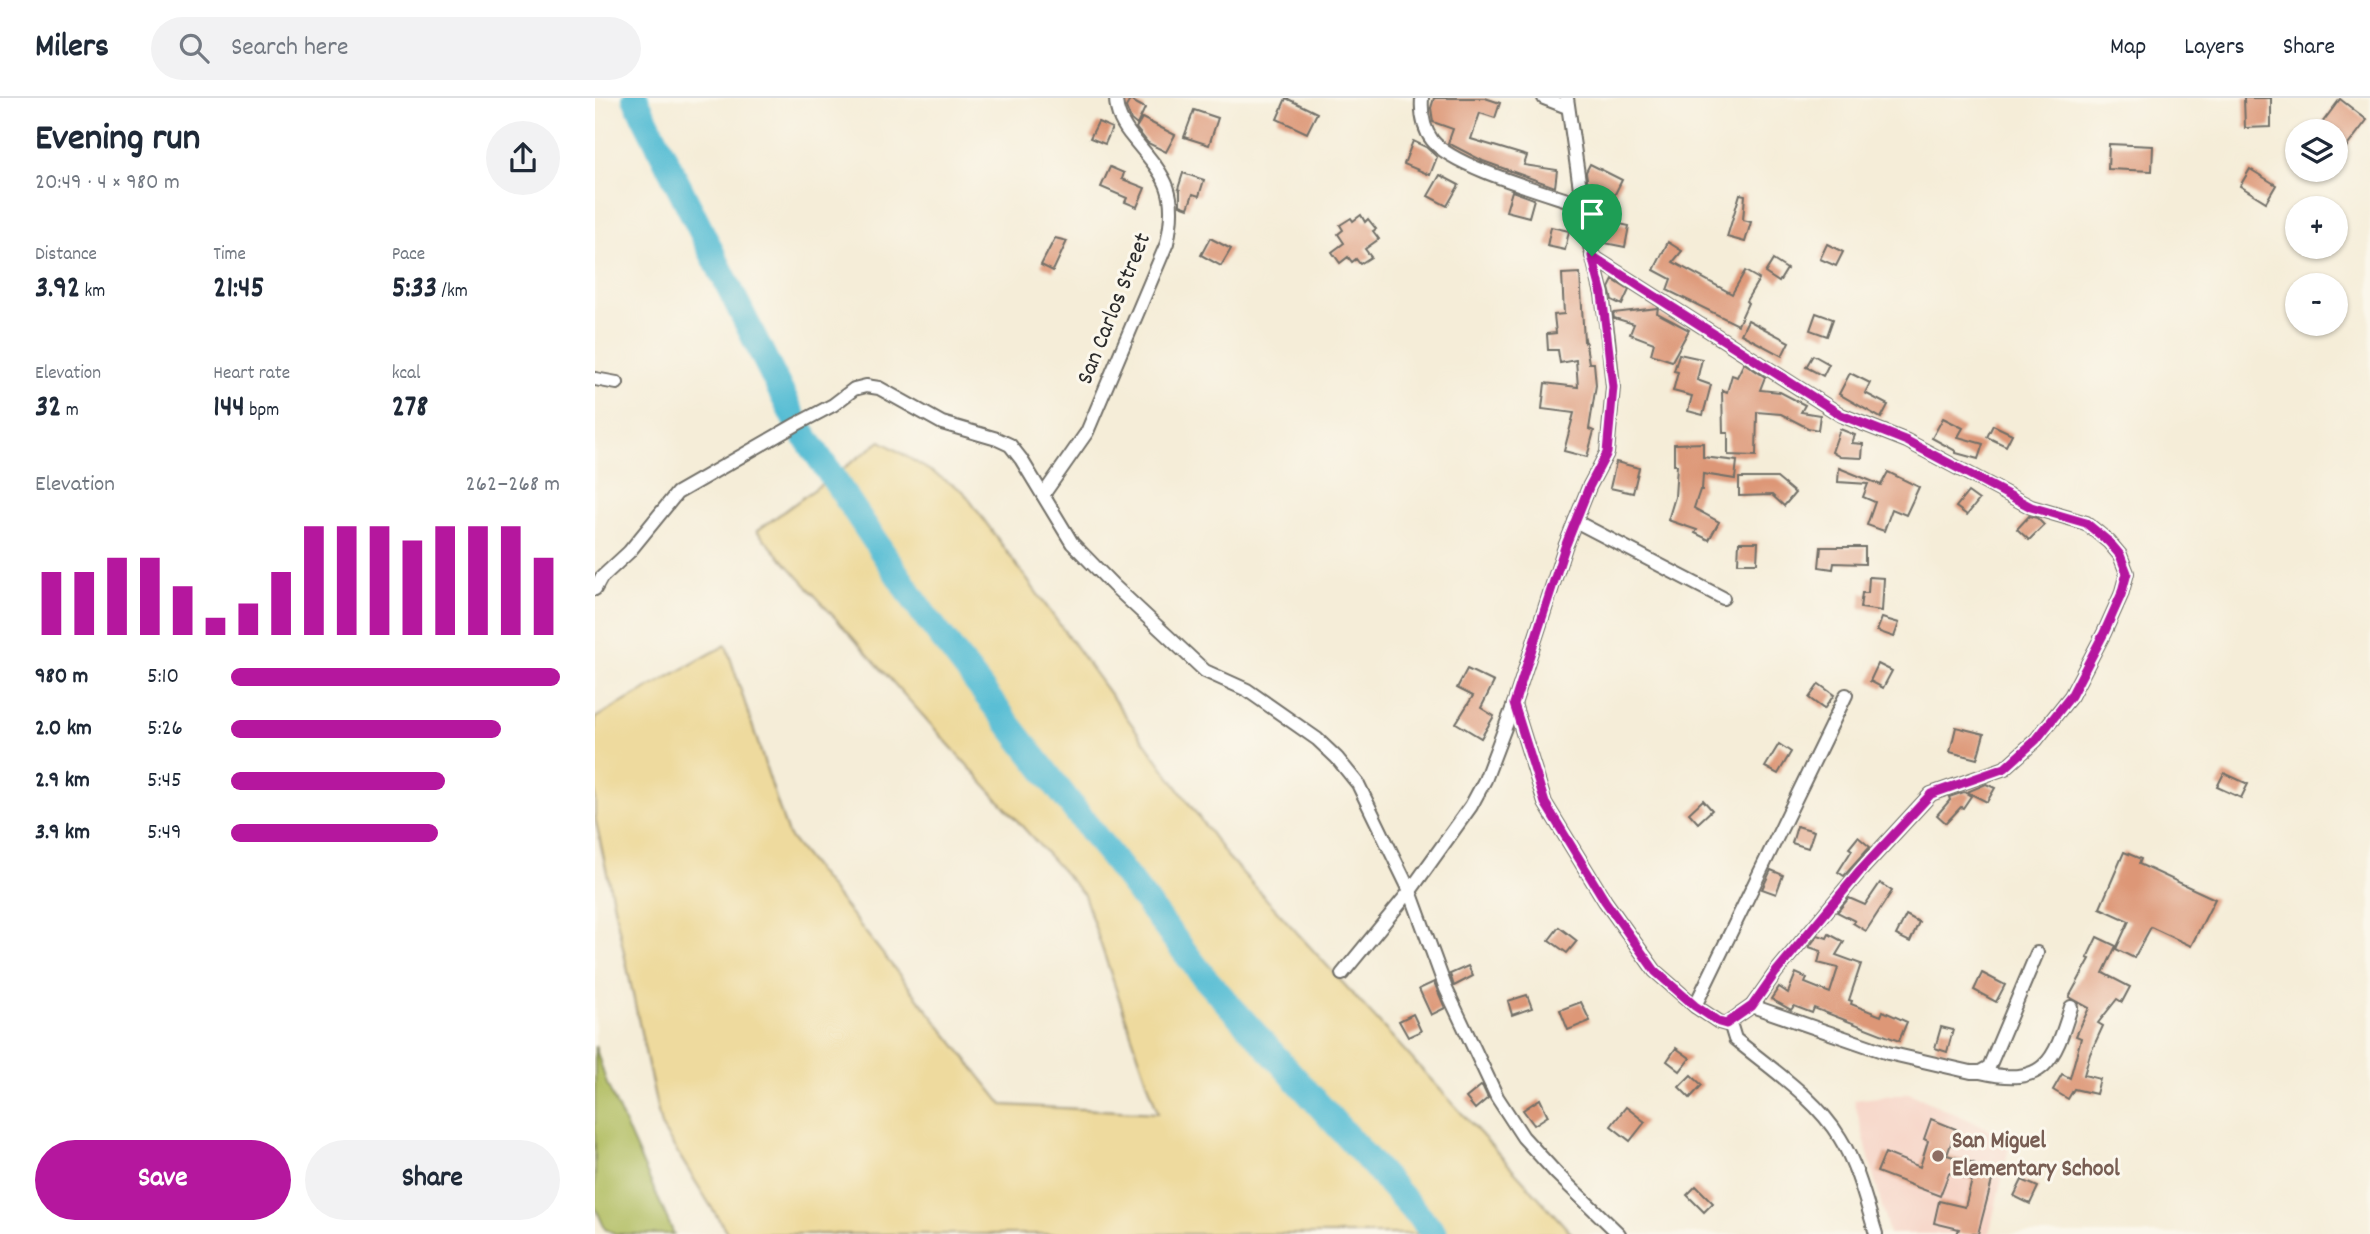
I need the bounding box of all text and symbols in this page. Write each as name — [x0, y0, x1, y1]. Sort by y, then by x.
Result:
search box — [151, 17, 641, 80]
text: Milers — [35, 25, 109, 72]
icon: search — [175, 29, 213, 67]
text: Search here — [231, 30, 348, 67]
text: Map — [2110, 31, 2146, 65]
text: Layers — [2184, 31, 2245, 65]
text: Share — [2283, 31, 2335, 65]
text: Evening run — [35, 113, 200, 168]
map controls — [2285, 119, 2348, 336]
button: layers — [2285, 119, 2348, 182]
button: share — [486, 121, 560, 195]
text: 20:49 · 4 × 980 m — [35, 167, 180, 200]
pin — [1562, 184, 1622, 256]
icon: arrive — [1573, 195, 1611, 233]
button: + — [2285, 196, 2348, 259]
street label: San Carlos Street — [1069, 228, 1161, 390]
text: Distance — [35, 242, 97, 269]
text: Time — [213, 242, 246, 269]
text: Pace — [392, 242, 425, 269]
text: 3.92 — [35, 269, 80, 312]
text: 21:45 — [213, 269, 264, 312]
text: 5:33 — [392, 269, 437, 312]
button: − — [2285, 273, 2348, 336]
text: km — [80, 279, 105, 306]
text: /km — [437, 279, 468, 306]
text: Elevation — [35, 361, 101, 388]
text: Heart rate — [213, 361, 290, 388]
text: kcal — [392, 361, 421, 388]
text: 32 — [35, 388, 61, 431]
text: 144 — [213, 388, 245, 431]
text: 278 — [392, 388, 428, 431]
text: m — [61, 398, 79, 425]
text: bpm — [245, 398, 279, 425]
text: Elevation — [35, 469, 115, 502]
text: 262–268 m — [466, 469, 560, 502]
text: 980 m — [35, 661, 88, 694]
text: 5:10 — [147, 661, 179, 694]
text: 2.0 km — [35, 713, 92, 746]
text: 5:26 — [147, 713, 183, 746]
text: 2.9 km — [35, 765, 90, 798]
text: 5:45 — [147, 765, 182, 798]
text: 3.9 km — [35, 817, 90, 850]
text: 5:49 — [147, 817, 182, 850]
place label: San Miguel Elementary School — [1952, 1125, 2120, 1187]
button: Save — [35, 1140, 291, 1220]
button: Share — [305, 1140, 560, 1220]
marker: San Miguel Elementary School — [1930, 1148, 1946, 1164]

